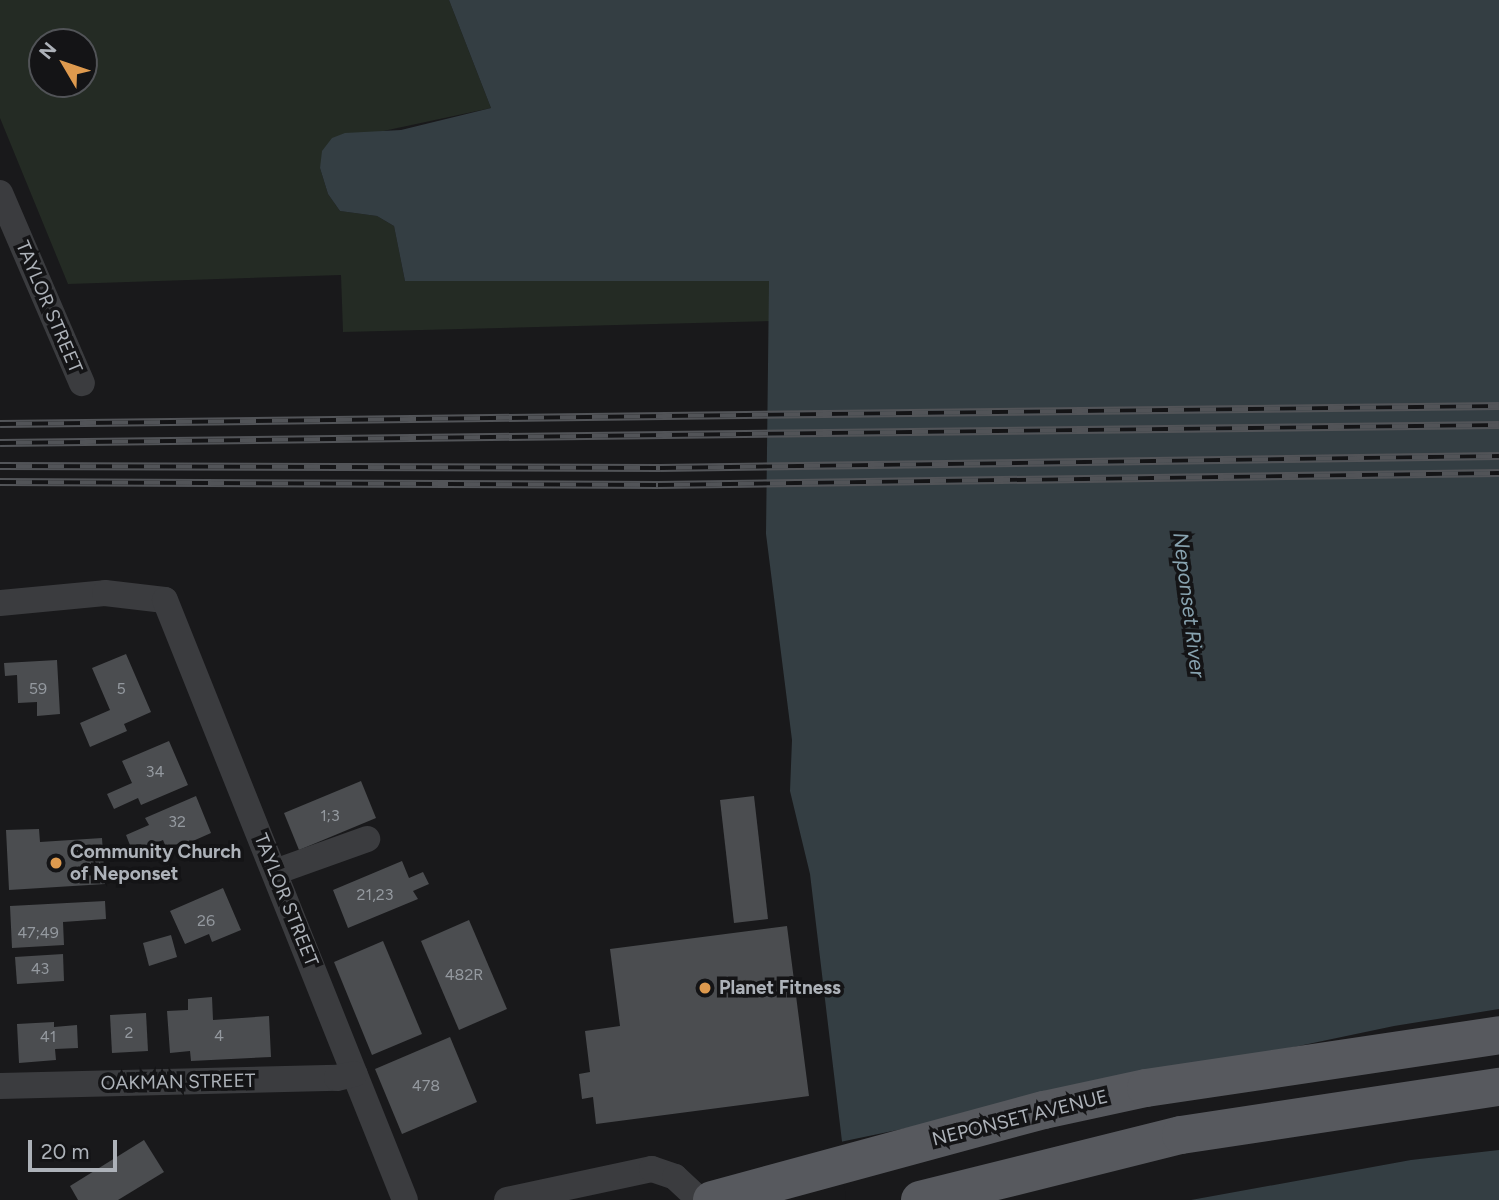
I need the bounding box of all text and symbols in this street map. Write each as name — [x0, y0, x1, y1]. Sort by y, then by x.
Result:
north arrow — [28, 28, 98, 98]
text: N — [34, 38, 61, 64]
street label: TAYLOR STREET — [11, 238, 87, 376]
water label: Neponset River — [1168, 531, 1210, 679]
house number: 59 — [29, 679, 47, 699]
house number: 5 — [116, 679, 126, 699]
house number: 34 — [146, 762, 164, 782]
house number: 1;3 — [320, 806, 340, 826]
house number: 32 — [168, 812, 186, 832]
street label: TAYLOR STREET — [249, 830, 323, 970]
place label: Community Church of Neponset — [70, 841, 241, 885]
marker: Community Church of Neponset — [48, 855, 64, 871]
house number: 21,23 — [357, 885, 393, 905]
house number: 26 — [197, 911, 215, 931]
house number: 47;49 — [17, 923, 59, 943]
house number: 43 — [31, 959, 49, 979]
house number: 482R — [445, 965, 483, 985]
place label: Planet Fitness — [719, 977, 841, 999]
marker: Planet Fitness — [697, 980, 713, 996]
house number: 2 — [125, 1023, 133, 1043]
house number: 4 — [214, 1026, 224, 1046]
house number: 41 — [40, 1027, 56, 1047]
street label: OAKMAN STREET — [101, 1069, 255, 1095]
house number: 478 — [412, 1076, 440, 1096]
street label: NEPONSET AVENUE — [930, 1085, 1110, 1151]
scale bar — [32, 1126, 121, 1170]
text: 20 m — [41, 1139, 89, 1164]

